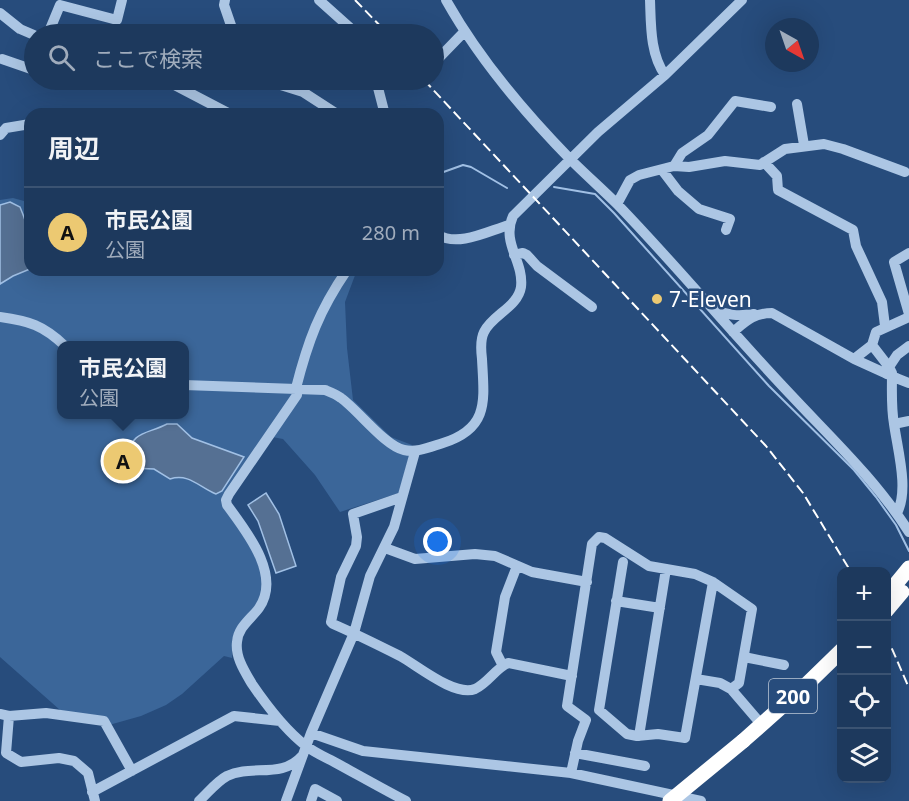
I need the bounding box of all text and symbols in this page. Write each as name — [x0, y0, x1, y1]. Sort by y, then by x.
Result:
north arrow — [765, 18, 819, 72]
search box — [24, 24, 444, 90]
icon: search — [45, 41, 78, 74]
text: ここで検索 — [93, 43, 203, 73]
text: 周辺 — [48, 130, 100, 166]
text: 市民公園 — [105, 204, 193, 234]
text: A — [61, 219, 74, 246]
text: 280 m — [362, 219, 420, 246]
text: 公園 — [105, 236, 145, 263]
place label: 7-Eleven — [669, 285, 752, 313]
marker: 7-Eleven — [650, 292, 664, 306]
popup — [57, 341, 189, 419]
text: 市民公園 — [79, 352, 167, 382]
text: 公園 — [79, 384, 119, 411]
pin: A — [104, 438, 142, 484]
your location — [423, 527, 452, 556]
map controls — [837, 567, 891, 783]
button: + — [837, 567, 891, 621]
button: − — [837, 621, 891, 675]
button: locate — [837, 675, 891, 729]
road number: 200 — [769, 679, 817, 713]
button: layers — [837, 729, 891, 783]

